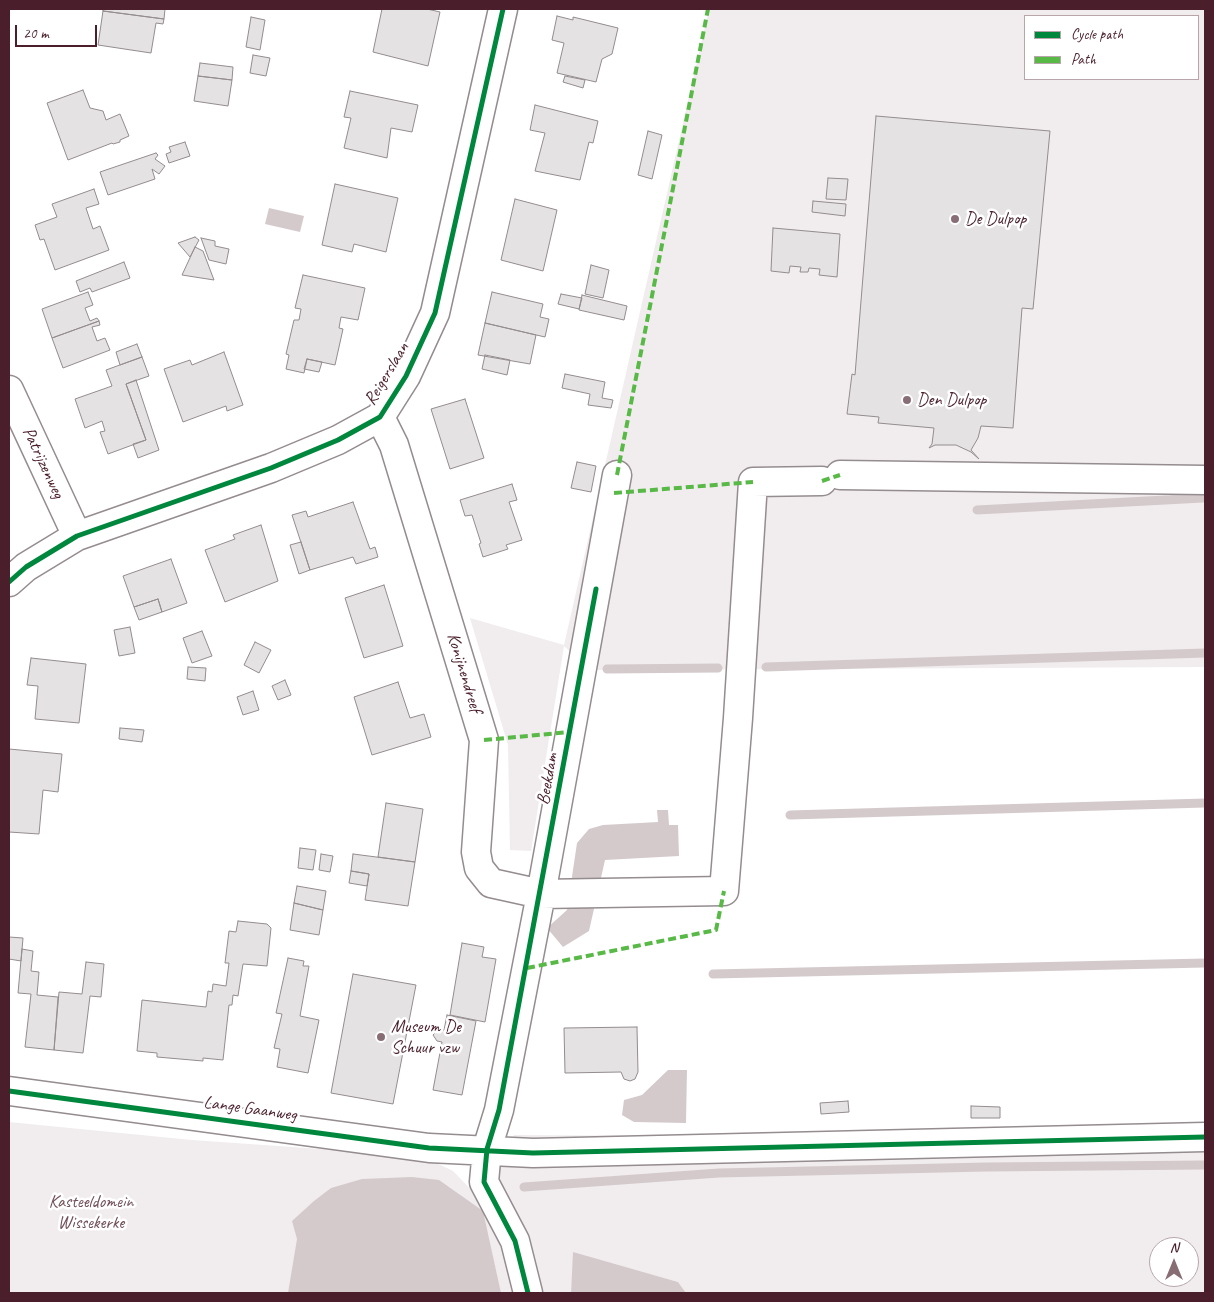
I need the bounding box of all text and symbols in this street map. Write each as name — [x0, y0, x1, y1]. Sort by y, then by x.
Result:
scale bar — [18, 15, 100, 47]
legend — [1024, 15, 1199, 80]
text: 20 m — [23, 24, 49, 43]
text: Cycle path — [1071, 25, 1123, 44]
text: Path — [1071, 50, 1096, 69]
place label: De Dulpop — [965, 208, 1026, 230]
marker: De Dulpop — [949, 213, 961, 225]
street label: Reigerslaan — [360, 339, 414, 409]
place label: Den Dulpop — [917, 389, 986, 411]
marker: Den Dulpop — [901, 394, 913, 406]
street label: Patrijzenweg — [17, 424, 69, 502]
street label: Konijnendreef — [442, 631, 486, 715]
street label: Beekdam — [533, 751, 563, 807]
place label: Museum De Schuur vzw — [391, 1016, 461, 1058]
marker: Museum De Schuur vzw — [375, 1031, 387, 1043]
street label: Lange Gaanweg — [202, 1092, 298, 1126]
park label: Kasteeldomein Wissekerke — [49, 1191, 133, 1234]
north arrow — [1149, 1237, 1199, 1287]
text: N — [1170, 1239, 1178, 1256]

